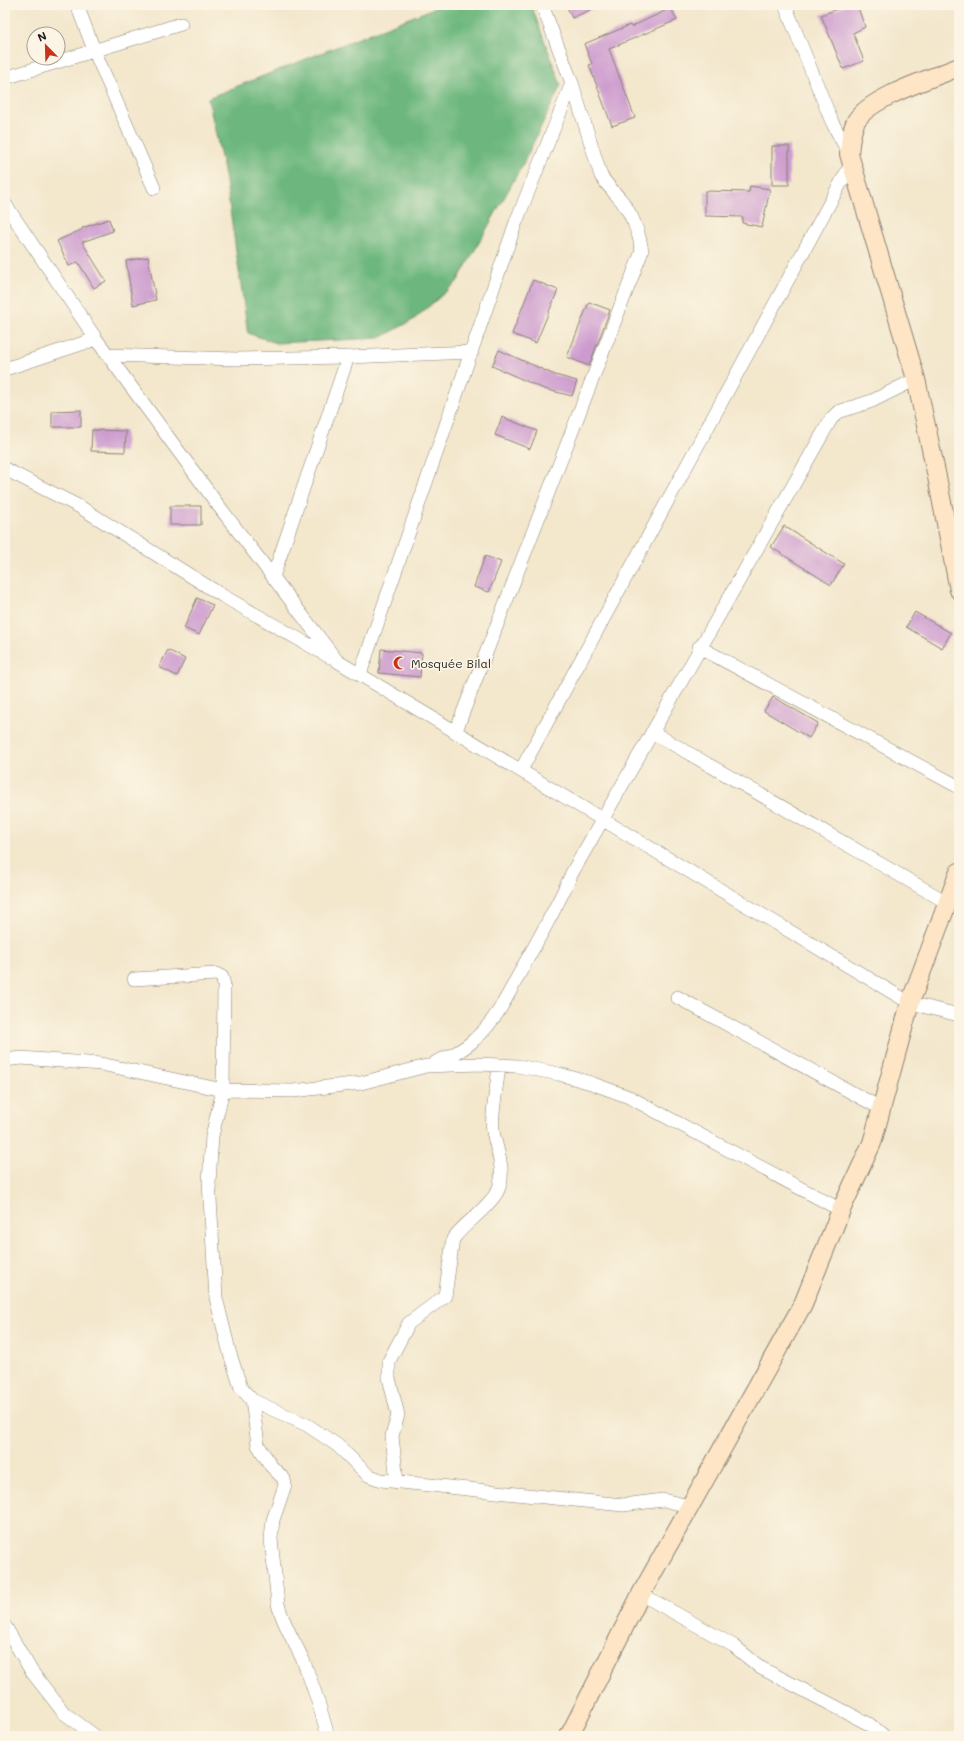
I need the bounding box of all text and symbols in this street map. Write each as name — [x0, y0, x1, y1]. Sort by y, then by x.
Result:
north arrow — [26, 26, 66, 66]
text: N — [35, 28, 49, 45]
mosque icon: Mosquée Bilal — [392, 655, 408, 671]
place label: Mosquée Bilal — [411, 655, 491, 671]

